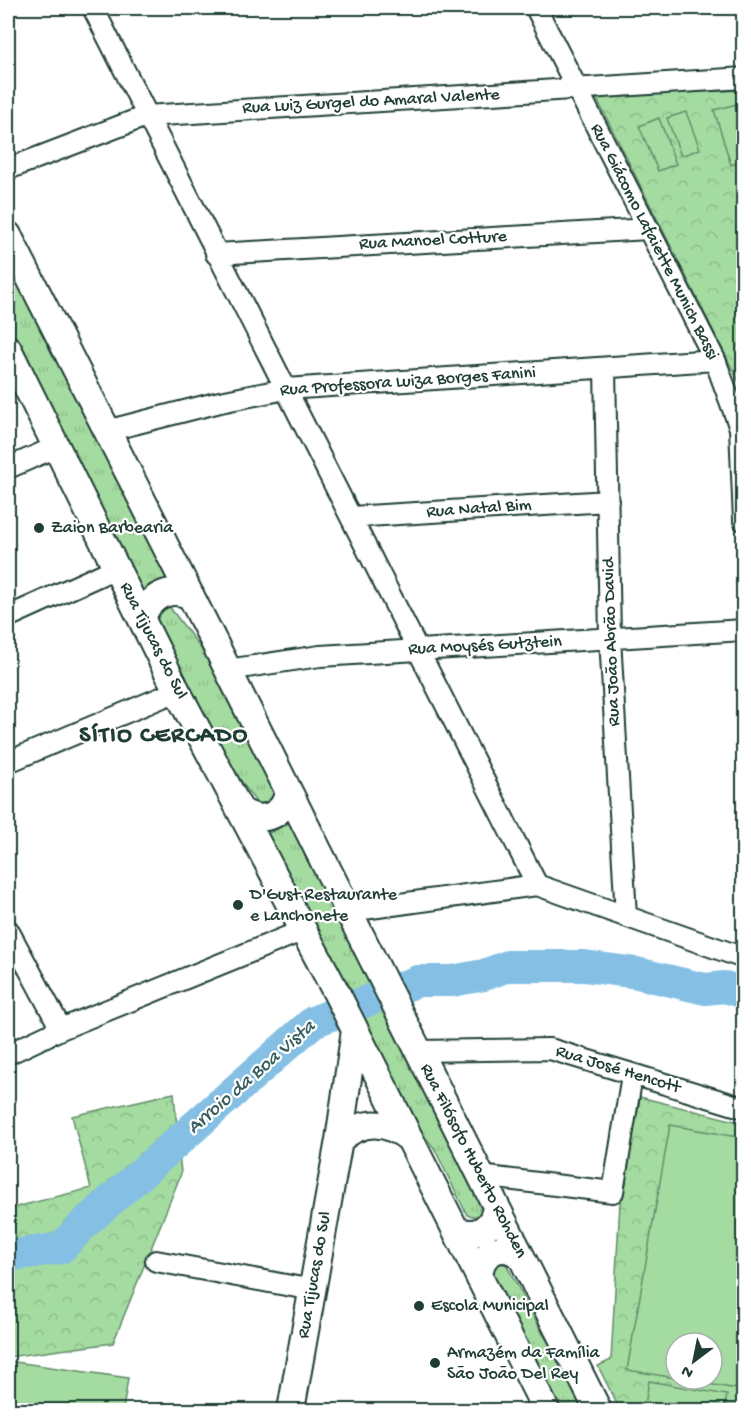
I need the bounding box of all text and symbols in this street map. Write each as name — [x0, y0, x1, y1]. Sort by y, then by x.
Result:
street label: Rua Luiz Gurgel do Amaral Valente — [242, 85, 501, 119]
street label: Rua Giácomo Lafaiette Munich Bassi — [585, 120, 723, 364]
street label: Rua Manoel Cotture — [359, 227, 508, 255]
street label: Rua Professora Luiza Borges Fanini — [279, 363, 537, 401]
street label: Rua Natal Bim — [426, 495, 532, 523]
place label: Zaion Barbearia — [51, 518, 174, 539]
marker: Zaion Barbearia — [32, 521, 46, 535]
street label: Rua João Abrão David — [599, 556, 625, 727]
street label: Rua Tijucas do Sul — [114, 579, 192, 703]
street label: Rua Moysés Gutztein — [408, 631, 563, 661]
district label: SÍTIO CERCADO — [79, 722, 249, 751]
place label: D'Gust Restaurante e Lanchonete — [249, 885, 398, 927]
marker: D'Gust Restaurante e Lanchonete — [231, 898, 245, 912]
water label: Arroio da Boa Vista — [183, 1015, 322, 1140]
street label: Rua José Hencott — [553, 1041, 685, 1099]
street label: Rua Filósofo Huberto Rohden — [415, 1060, 531, 1262]
street label: Rua Tijucas do Sul — [293, 1210, 337, 1340]
place label: Escola Municipal — [431, 1296, 549, 1317]
marker: Escola Municipal — [412, 1299, 426, 1313]
north arrow — [664, 1331, 724, 1391]
place label: Armazém da Família São João Del Rey — [447, 1343, 601, 1385]
marker: Armazém da Família São João Del Rey — [428, 1356, 442, 1370]
text: N — [678, 1360, 697, 1382]

